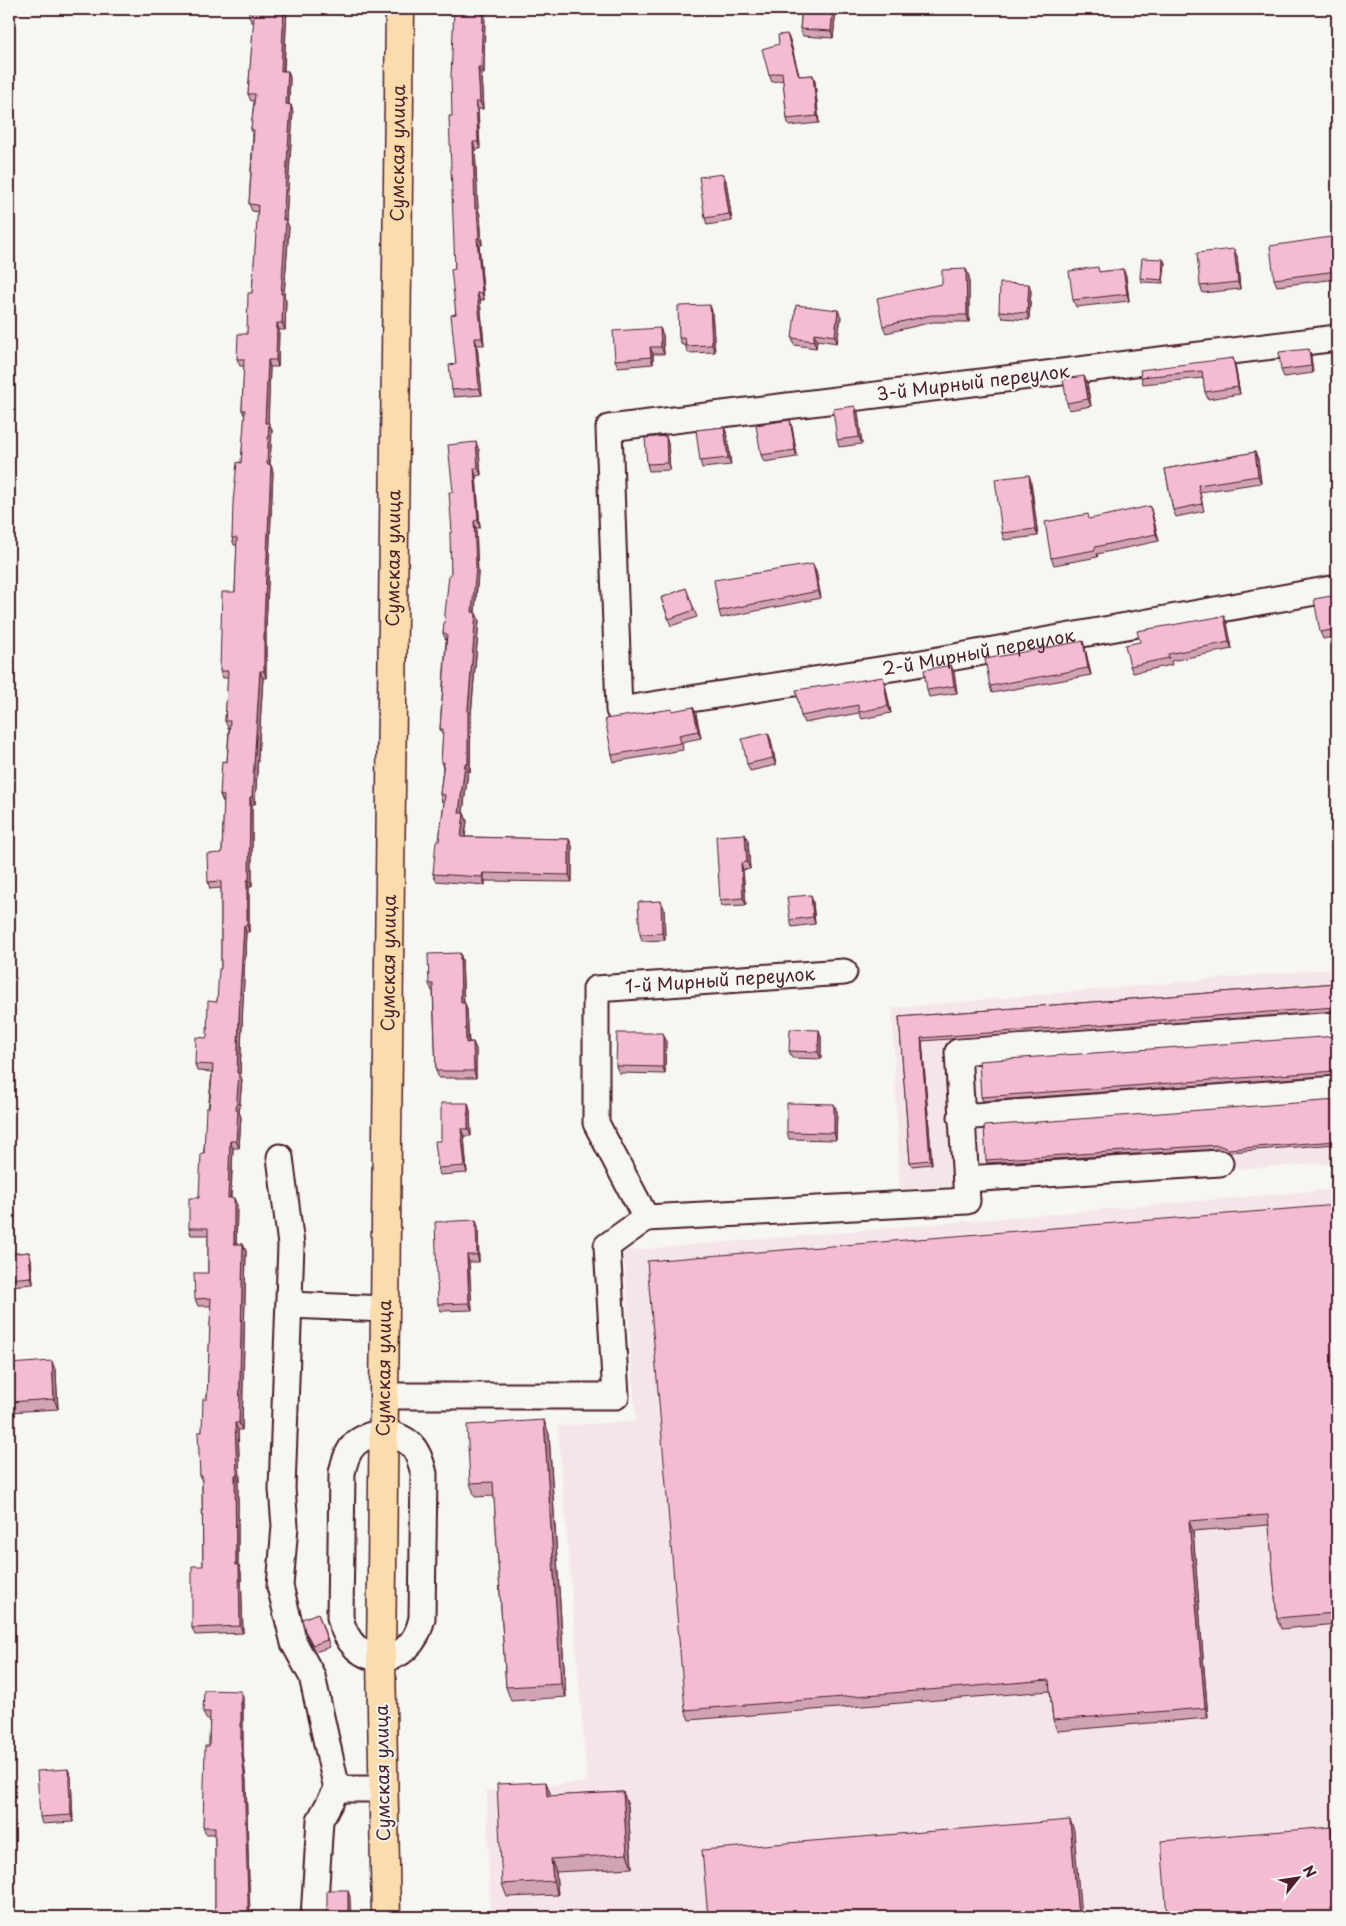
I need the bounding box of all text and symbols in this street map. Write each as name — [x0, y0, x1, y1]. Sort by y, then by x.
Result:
street label: Сумская улица — [383, 84, 411, 222]
street label: 3-й Мирный переулок — [875, 356, 1071, 407]
street label: Сумская улица — [378, 489, 406, 627]
street label: 2-й Мирный переулок — [880, 621, 1077, 681]
street label: Сумская улица — [373, 894, 402, 1032]
street label: 1-й Мирный переулок — [624, 959, 816, 999]
street label: Сумская улица — [369, 1299, 397, 1437]
street label: Сумская улица — [367, 1704, 396, 1842]
north arrow — [1274, 1854, 1324, 1904]
text: N — [1298, 1861, 1322, 1881]

